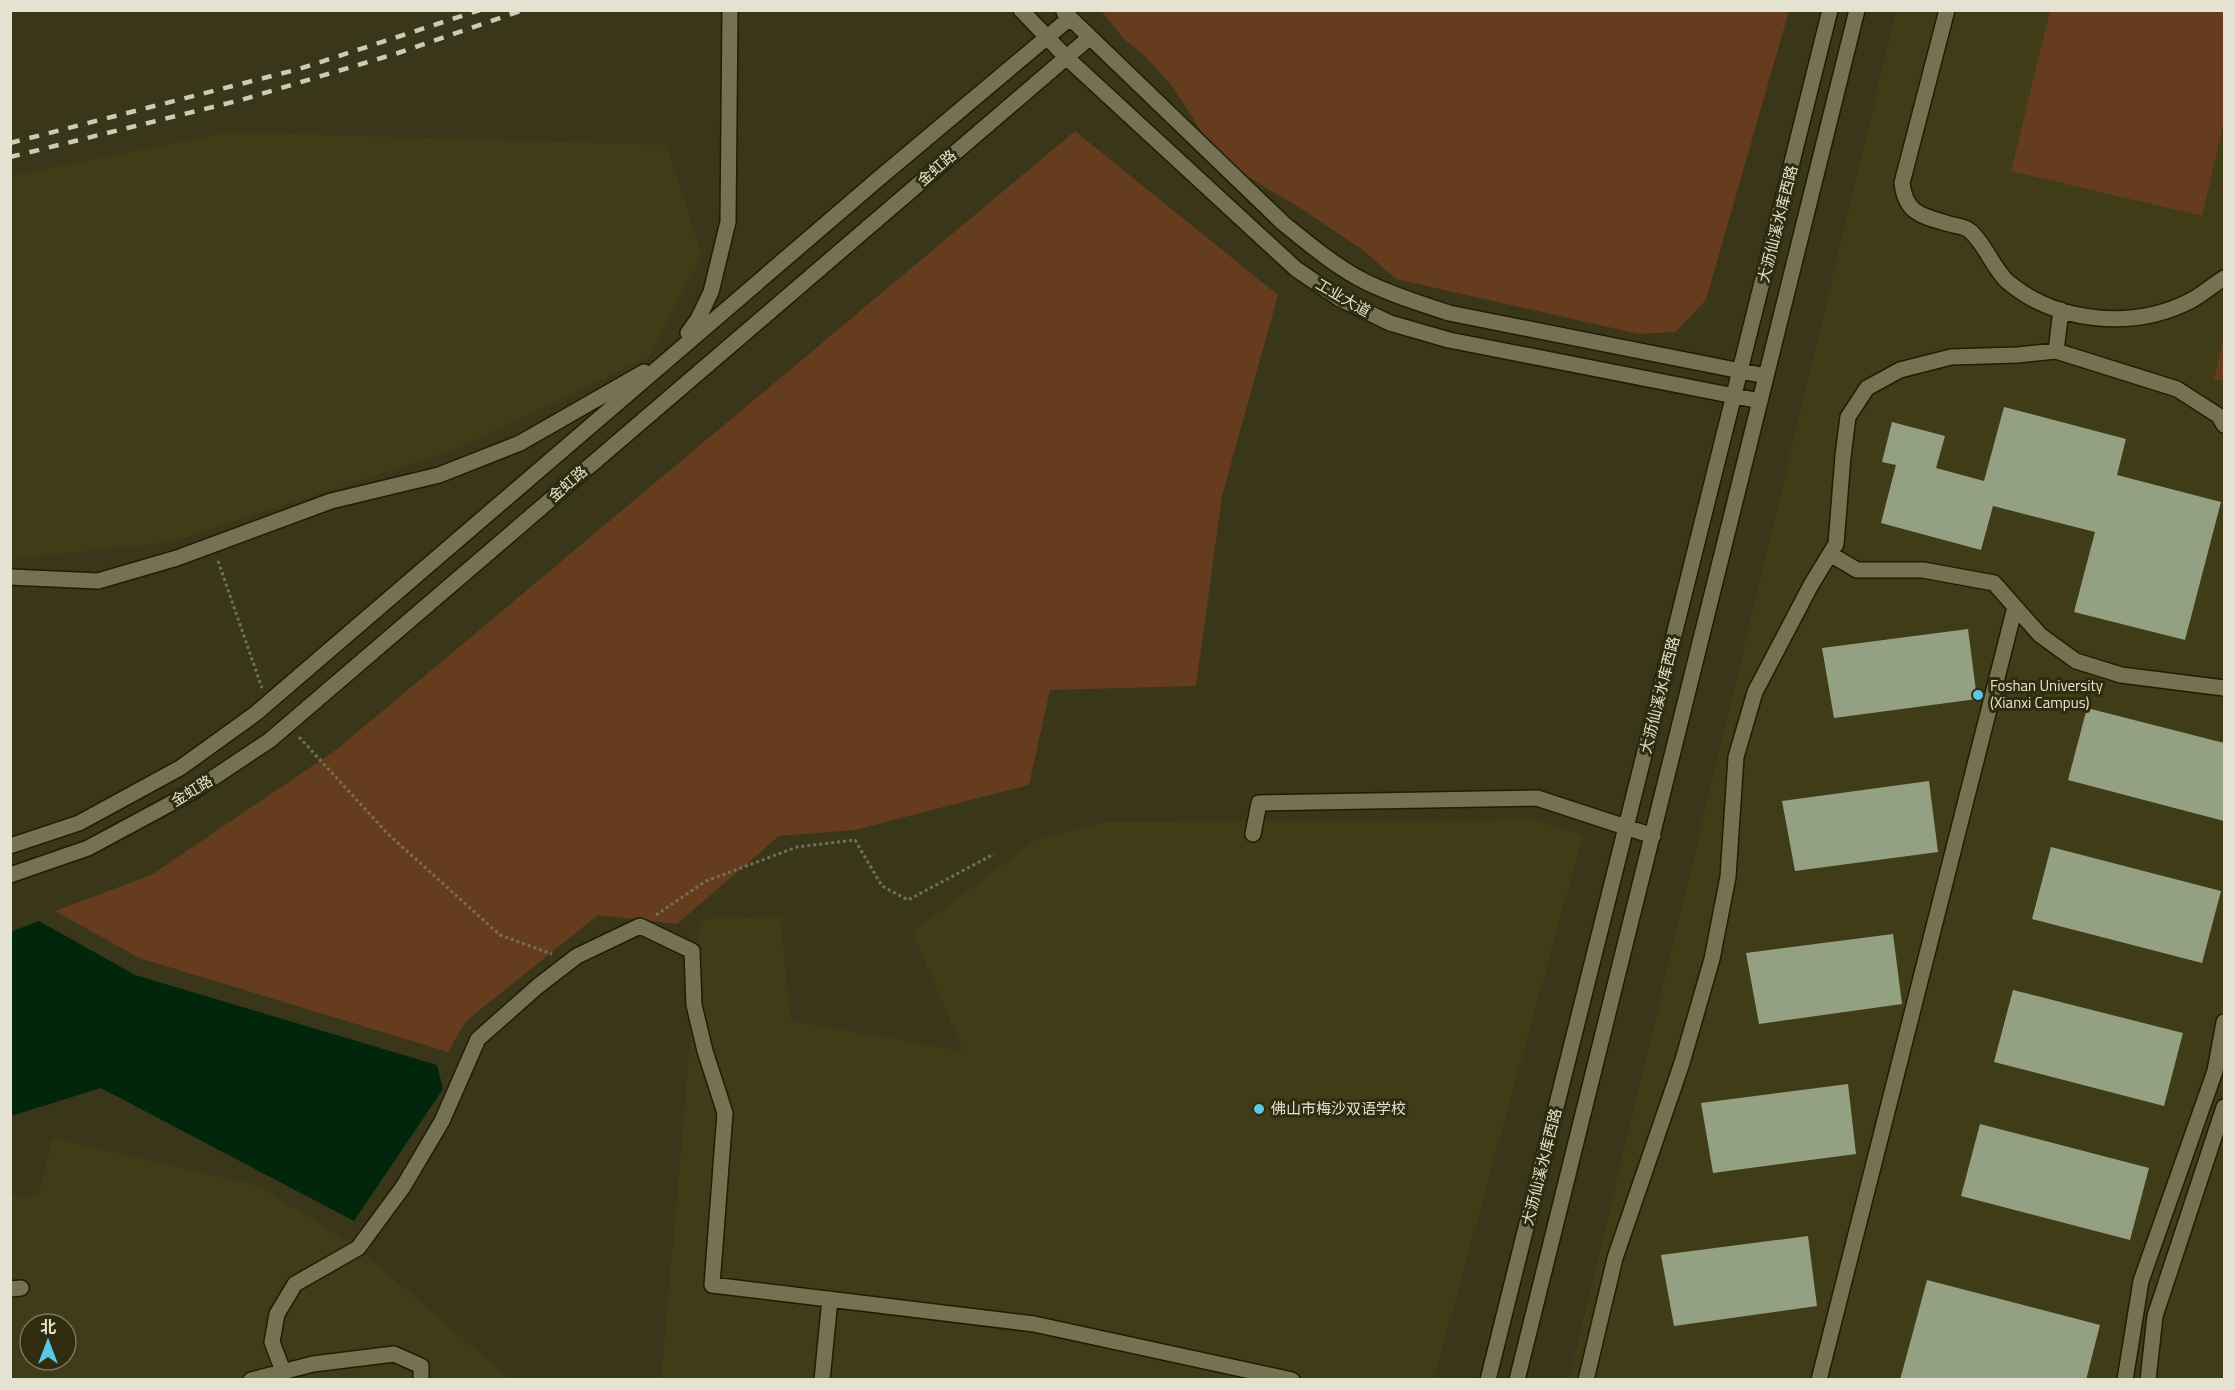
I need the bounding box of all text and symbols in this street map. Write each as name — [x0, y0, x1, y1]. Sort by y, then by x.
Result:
street label: 金虹路 — [912, 144, 961, 191]
street label: 大沥仙溪水库西路 — [1752, 163, 1803, 285]
street label: 工业大道 — [1312, 273, 1375, 323]
street label: 金虹路 — [543, 460, 592, 507]
street label: 大沥仙溪水库西路 — [1634, 634, 1685, 756]
place label: Foshan University (Xianxi Campus) — [1990, 674, 2103, 714]
marker: Foshan University (Xianxi Campus) — [1971, 688, 1985, 702]
street label: 金虹路 — [167, 769, 217, 812]
place label: 佛山市梅沙双语学校 — [1271, 1097, 1406, 1120]
marker: 佛山市梅沙双语学校 — [1252, 1102, 1266, 1116]
street label: 大沥仙溪水库西路 — [1516, 1106, 1567, 1228]
north arrow — [18, 1312, 78, 1372]
text: 北 — [40, 1315, 56, 1339]

